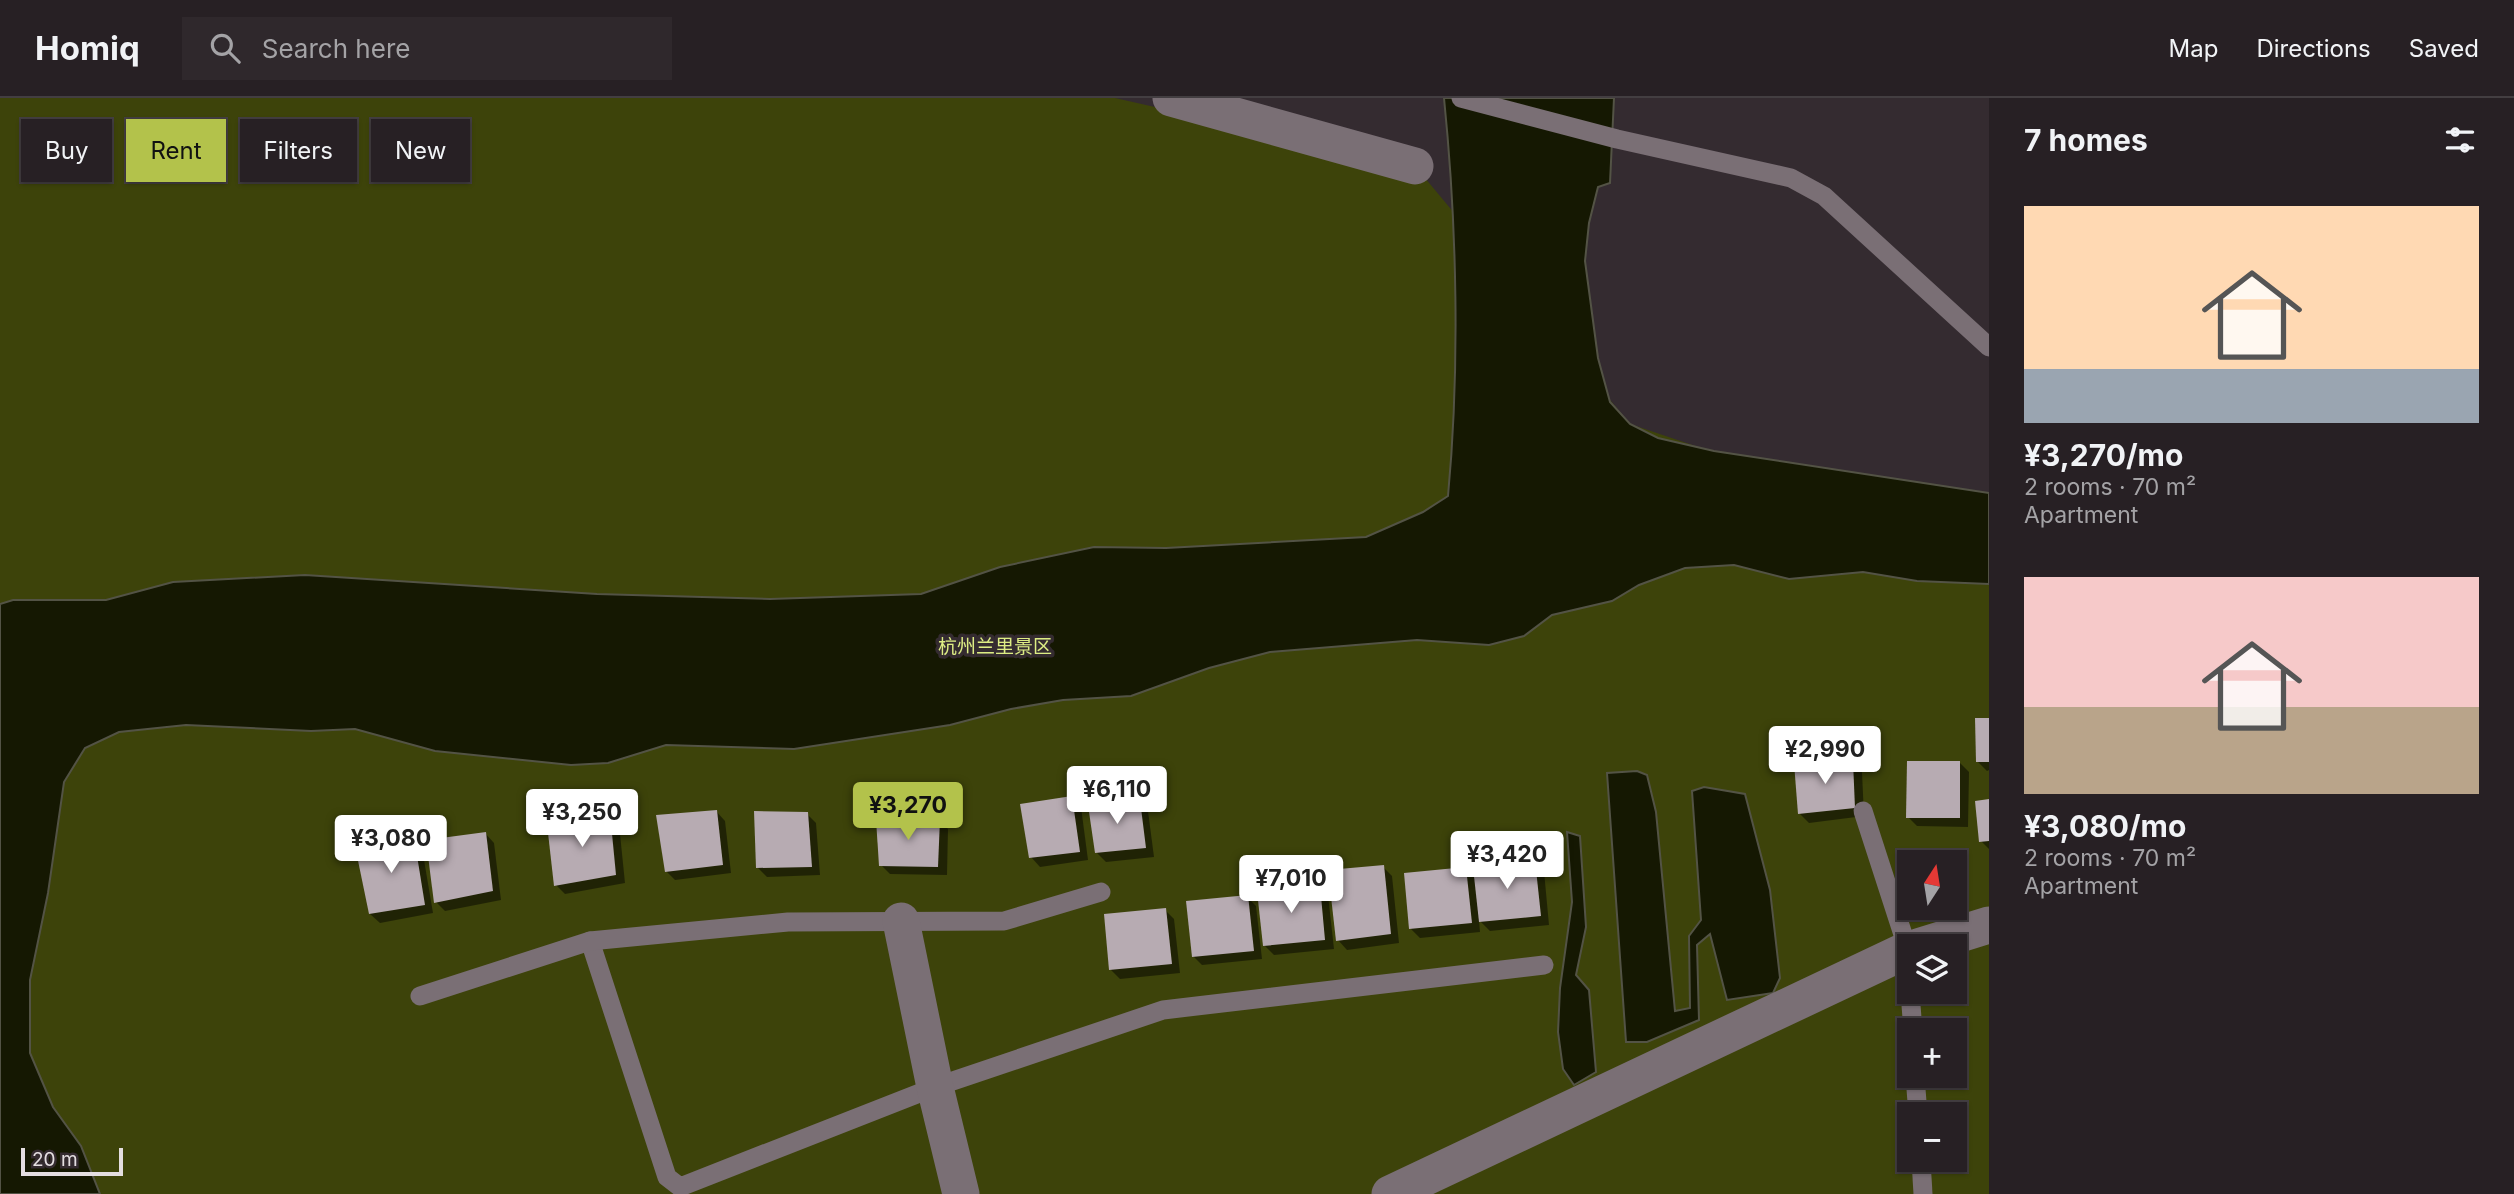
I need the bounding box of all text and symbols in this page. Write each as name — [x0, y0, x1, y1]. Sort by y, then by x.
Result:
search box — [182, 17, 672, 80]
text: Homiq — [35, 28, 140, 68]
icon: search — [206, 29, 244, 67]
text: Search here — [262, 33, 410, 64]
text: Map — [2169, 34, 2218, 63]
text: Directions — [2256, 34, 2371, 63]
text: Saved — [2409, 34, 2479, 63]
chip: Buy — [21, 119, 112, 182]
chip: Rent — [126, 119, 226, 182]
chip: Filters — [240, 119, 357, 182]
chip: New — [371, 119, 470, 182]
icon: filters — [2441, 121, 2479, 159]
text: 7 homes — [2024, 122, 2148, 158]
icon: home — [2189, 252, 2315, 378]
text: ¥3,270/mo — [2024, 437, 2183, 473]
text: 2 rooms · 70 m² — [2024, 473, 2196, 501]
text: Apartment — [2024, 501, 2138, 529]
icon: home — [2189, 623, 2315, 749]
park label: 杭州兰里景区 — [938, 635, 1052, 658]
pin: ¥2,990 — [1768, 726, 1882, 786]
text: ¥2,990 — [1785, 735, 1865, 763]
pin: ¥6,110 — [1060, 766, 1174, 826]
text: ¥6,110 — [1083, 775, 1151, 803]
pin: ¥3,270 — [851, 782, 965, 842]
pin: ¥3,250 — [525, 790, 639, 849]
text: ¥3,270 — [869, 791, 947, 819]
text: ¥3,250 — [542, 798, 622, 826]
text: ¥3,080/mo — [2024, 808, 2186, 844]
pin: ¥3,080 — [334, 816, 448, 875]
text: ¥3,080 — [351, 824, 431, 852]
pin: ¥3,420 — [1450, 832, 1564, 891]
text: ¥3,420 — [1467, 840, 1547, 868]
text: 2 rooms · 70 m² — [2024, 844, 2196, 872]
north arrow — [1897, 850, 1967, 920]
map controls — [1897, 850, 1967, 1172]
pin: ¥7,010 — [1234, 856, 1348, 915]
text: ¥7,010 — [1255, 864, 1327, 892]
text: Apartment — [2024, 872, 2138, 900]
button: layers — [1897, 934, 1967, 1004]
button: + — [1897, 1018, 1967, 1088]
button: − — [1897, 1102, 1967, 1172]
scale bar — [21, 1145, 122, 1177]
text: 20 m — [32, 1148, 78, 1171]

